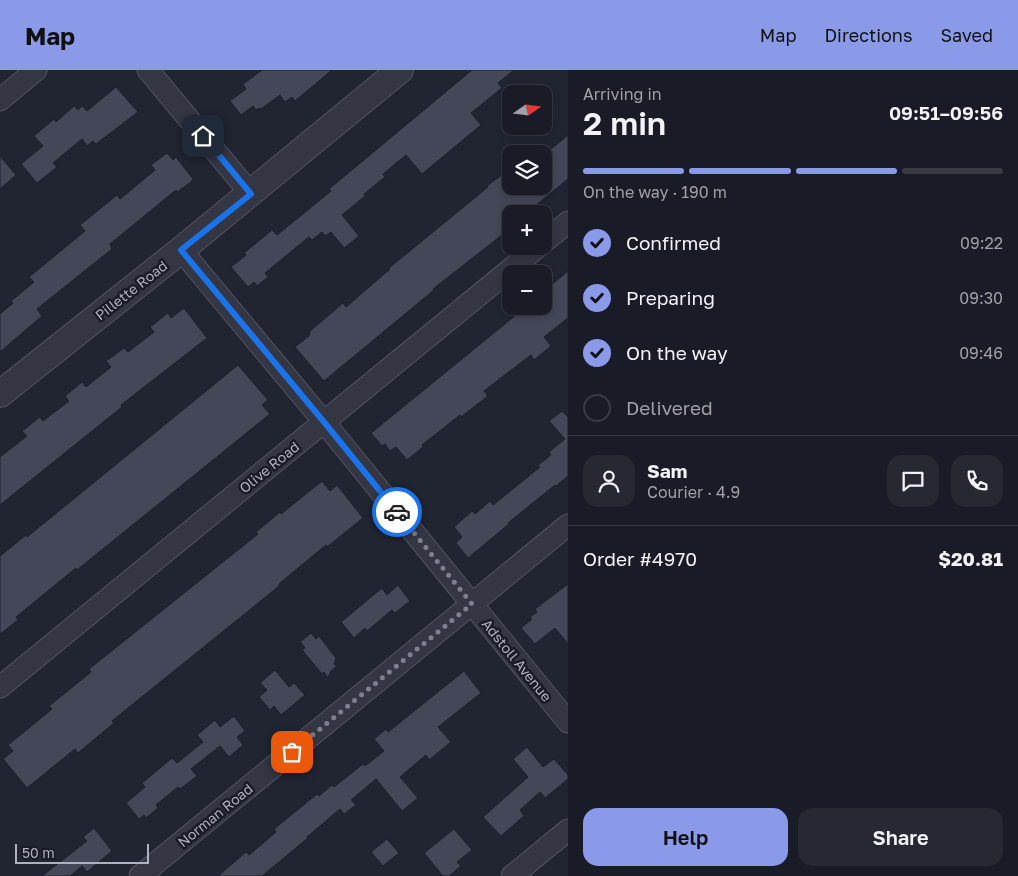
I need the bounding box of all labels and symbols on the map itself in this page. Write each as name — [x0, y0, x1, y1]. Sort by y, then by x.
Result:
north arrow — [502, 85, 552, 135]
pin — [182, 115, 224, 157]
street label: Pillette Road — [92, 257, 170, 323]
street label: Olive Road — [236, 438, 302, 496]
courier — [372, 487, 422, 537]
street label: Adstoll Avenue — [479, 615, 555, 705]
pin — [271, 731, 313, 773]
street label: Norman Road — [174, 780, 256, 850]
scale bar — [15, 841, 149, 864]

